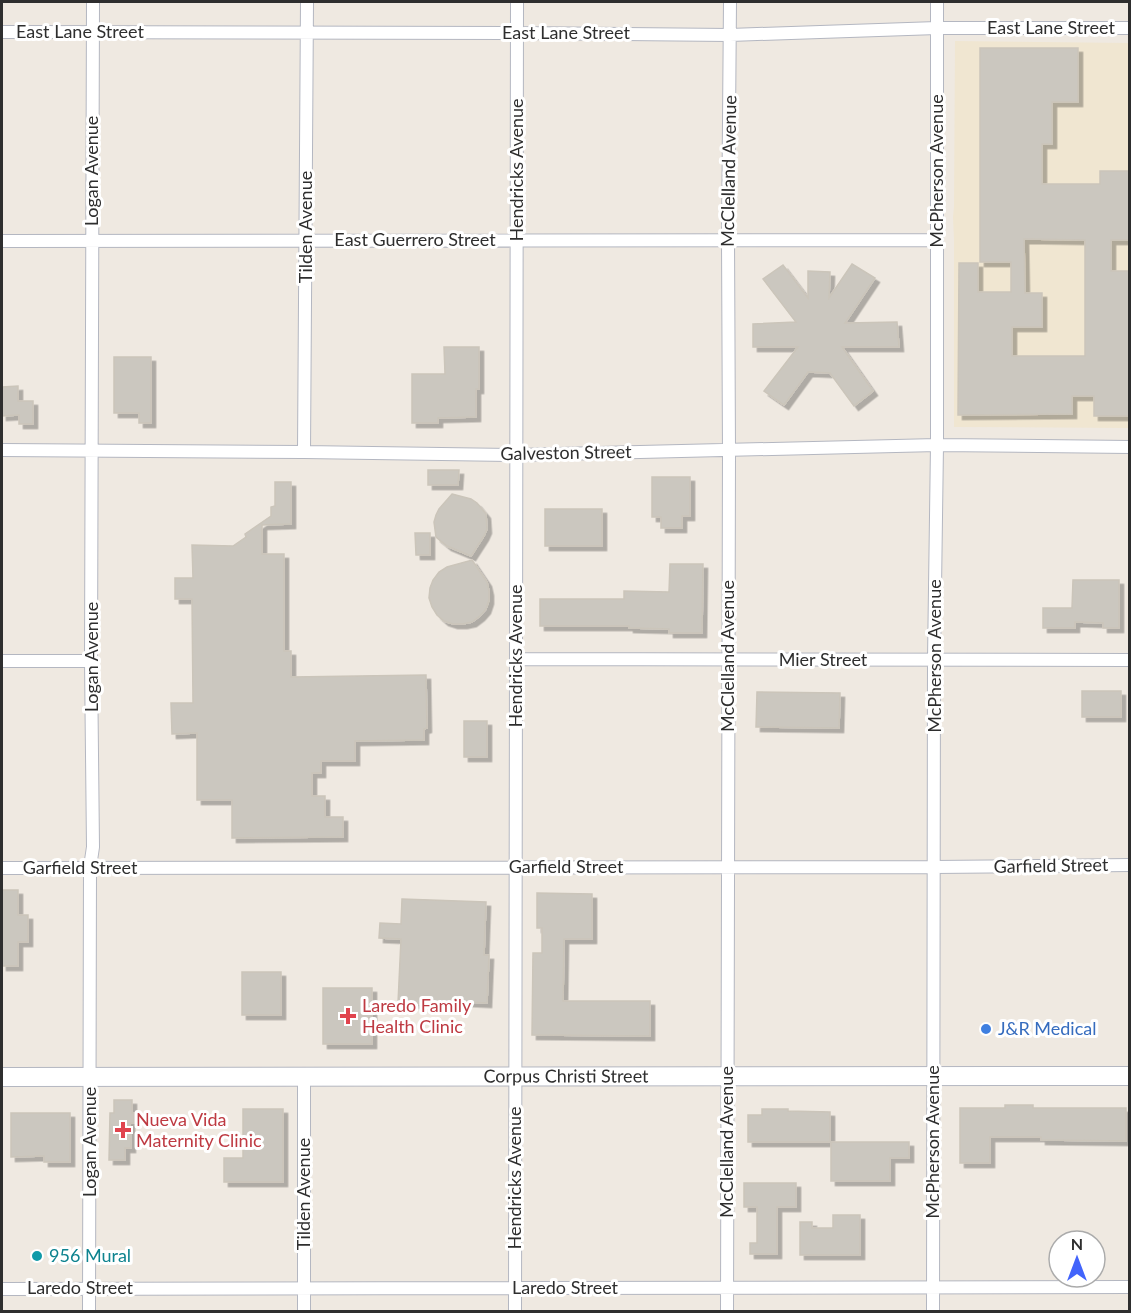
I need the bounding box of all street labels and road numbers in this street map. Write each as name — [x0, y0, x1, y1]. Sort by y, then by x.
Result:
street label: East Lane Street — [987, 16, 1115, 38]
street label: East Lane Street — [16, 20, 144, 42]
street label: East Lane Street — [502, 21, 630, 43]
street label: McPherson Avenue — [925, 94, 947, 248]
street label: McClelland Avenue — [716, 95, 740, 247]
street label: Hendricks Avenue — [505, 98, 527, 242]
street label: Logan Avenue — [80, 116, 102, 226]
street label: Tilden Avenue — [294, 171, 316, 283]
street label: East Guerrero Street — [334, 228, 496, 250]
street label: Galveston Street — [500, 440, 632, 464]
street label: McPherson Avenue — [923, 579, 945, 733]
street label: McClelland Avenue — [716, 580, 738, 732]
street label: Hendricks Avenue — [504, 584, 526, 728]
street label: Logan Avenue — [80, 602, 102, 712]
street label: Mier Street — [779, 648, 868, 670]
street label: Garfield Street — [993, 853, 1109, 877]
street label: Garfield Street — [509, 855, 624, 877]
street label: Garfield Street — [23, 856, 138, 878]
street label: Corpus Christi Street — [483, 1064, 649, 1087]
street label: McPherson Avenue — [921, 1065, 943, 1219]
street label: McClelland Avenue — [715, 1066, 737, 1218]
street label: Logan Avenue — [78, 1087, 100, 1197]
street label: Hendricks Avenue — [503, 1106, 525, 1250]
street label: Tilden Avenue — [292, 1138, 314, 1250]
street label: Laredo Street — [27, 1276, 134, 1298]
street label: Laredo Street — [512, 1276, 619, 1298]

